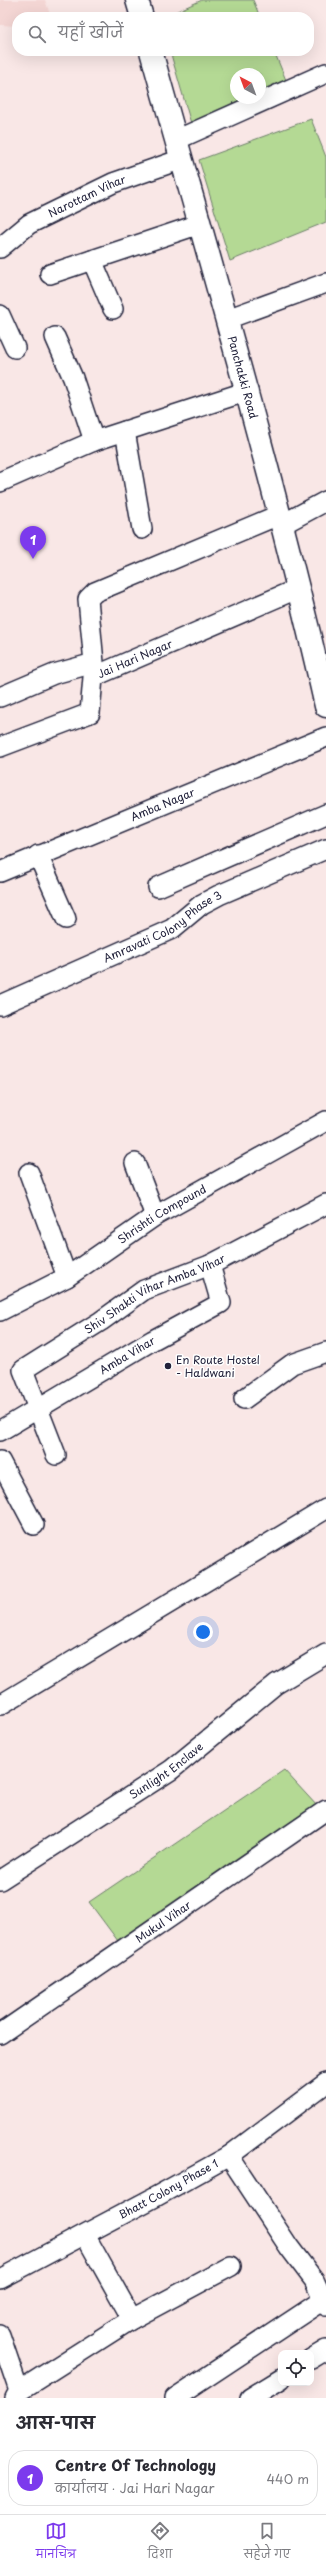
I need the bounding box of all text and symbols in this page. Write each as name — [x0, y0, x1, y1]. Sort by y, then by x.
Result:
search box — [12, 12, 314, 56]
text: यहाँ खोजें — [58, 20, 124, 43]
icon: search — [26, 23, 48, 45]
north arrow — [230, 68, 266, 104]
street label: Narottam Vihar — [45, 170, 128, 221]
street label: Panchakki Road — [224, 334, 263, 421]
pin: 1 — [20, 526, 46, 559]
street label: Jai Hari Nagar — [94, 634, 176, 682]
street label: Amba Nagar — [128, 783, 197, 825]
street label: Amravati Colony Phase 3 — [100, 886, 225, 966]
street label: Shrishti Compound — [114, 1180, 209, 1248]
street label: Shiv Shakti Vihar Amba Vihar — [81, 1249, 228, 1338]
street label: Amba Vihar — [96, 1332, 158, 1378]
place label: En Route Hostel - Haldwani — [176, 1351, 260, 1381]
marker: En Route Hostel - Haldwani — [163, 1361, 173, 1371]
your location — [193, 1622, 213, 1642]
street label: Sunlight Enclave — [126, 1738, 207, 1803]
street label: Mukul Vihar — [132, 1896, 194, 1947]
street label: Bhatt Colony Phase 1 — [115, 2154, 221, 2223]
map controls — [278, 2350, 314, 2386]
button: locate — [278, 2350, 314, 2386]
text: आस-पास — [16, 2409, 95, 2435]
text: Centre Of Technology — [55, 2453, 216, 2476]
text: 1 — [27, 2469, 33, 2488]
text: 440 m — [266, 2469, 309, 2488]
text: कार्यालय · Jai Hari Nagar — [55, 2478, 215, 2497]
tab: मानचित्र — [36, 2520, 76, 2566]
tab: दिशा — [147, 2520, 172, 2566]
tab: सहेजे गए — [244, 2520, 290, 2566]

